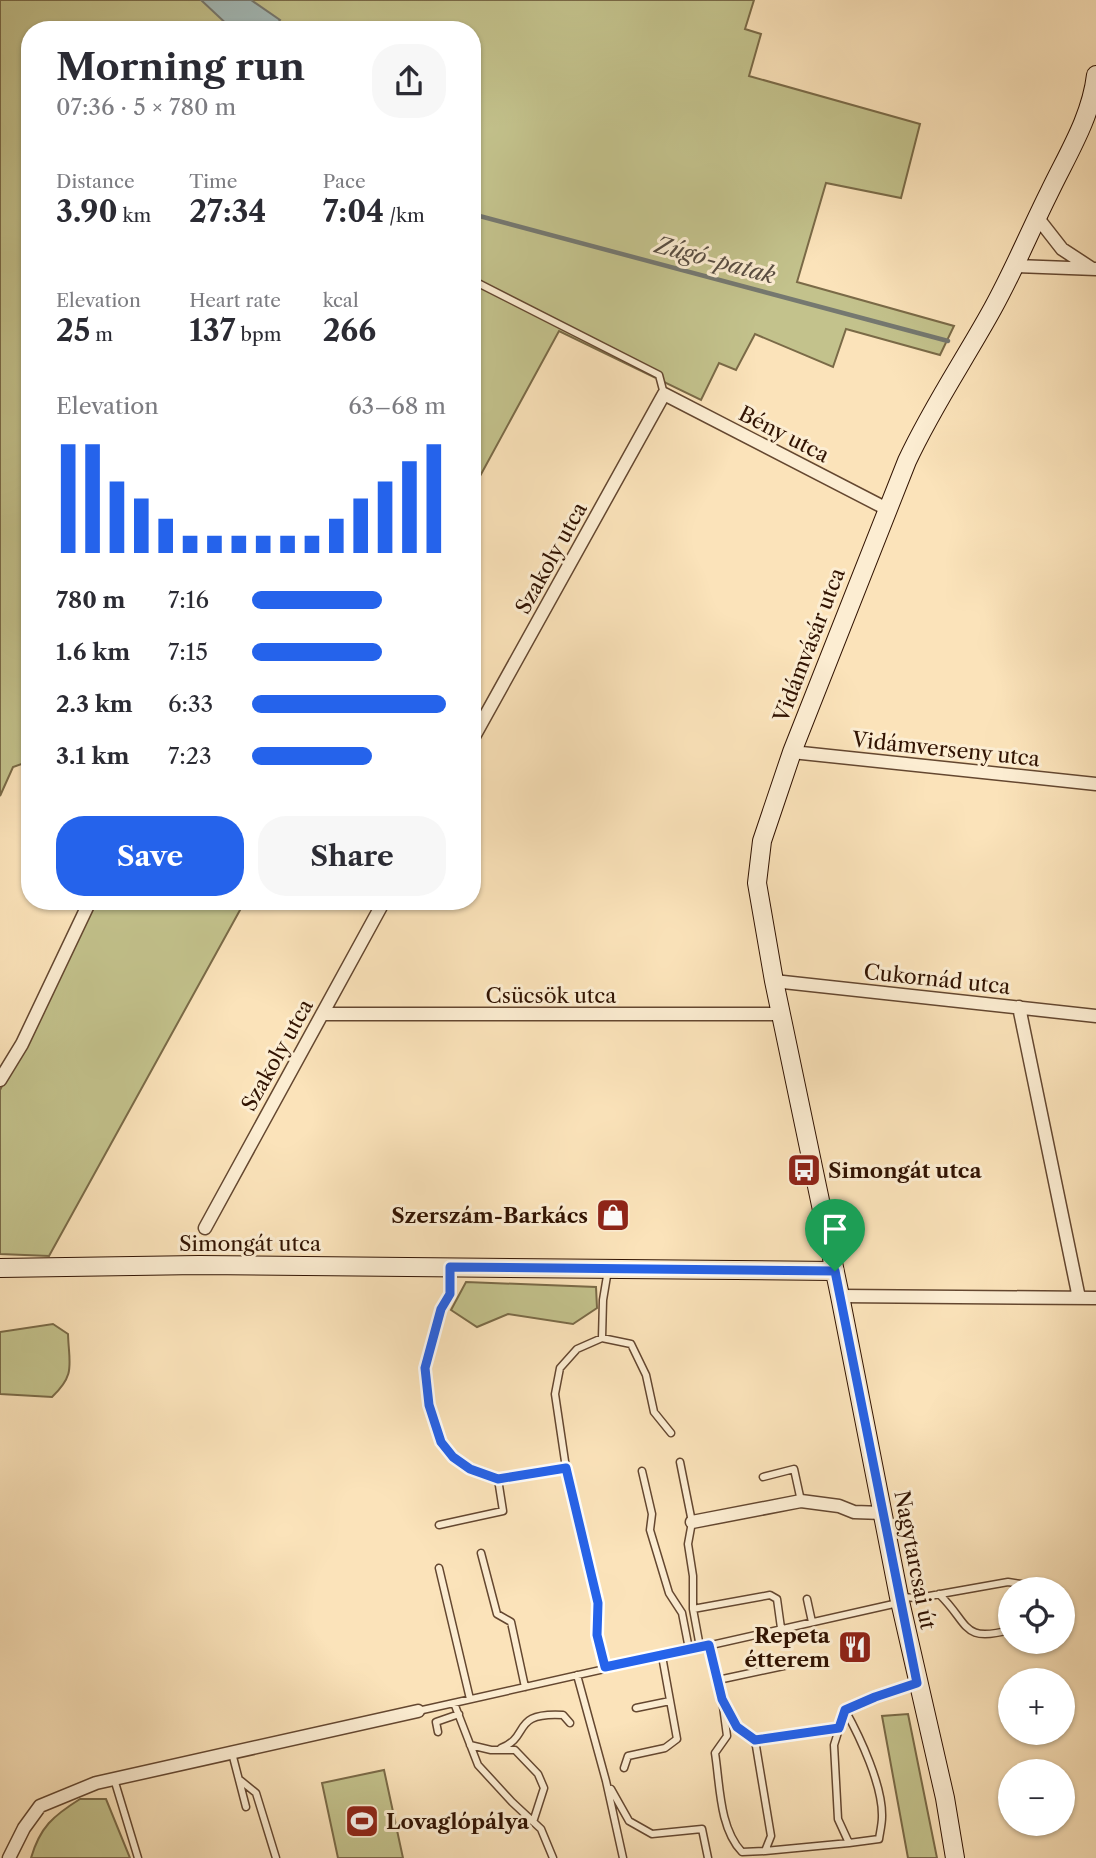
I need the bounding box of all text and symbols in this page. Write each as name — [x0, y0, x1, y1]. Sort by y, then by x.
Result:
text: Morning run — [56, 43, 305, 90]
button: share — [372, 44, 446, 118]
text: 07:36 · 5 × 780 m — [56, 93, 236, 121]
text: Distance — [56, 170, 135, 193]
text: Time — [189, 170, 237, 193]
text: Pace — [323, 170, 366, 193]
text: 3.90 — [56, 193, 118, 230]
text: 27:34 — [189, 193, 266, 230]
text: 7:04 — [323, 193, 384, 230]
text: km — [118, 204, 151, 227]
text: /km — [384, 204, 425, 227]
water label: Zúgó-patak — [650, 230, 779, 290]
text: Elevation — [56, 289, 141, 312]
text: Heart rate — [189, 289, 281, 312]
text: kcal — [323, 289, 359, 312]
text: 25 — [56, 312, 90, 349]
text: 137 — [189, 312, 235, 349]
text: 266 — [323, 312, 376, 349]
text: m — [90, 323, 113, 346]
text: bpm — [235, 323, 281, 346]
text: Elevation — [56, 392, 159, 420]
text: 63–68 m — [348, 392, 446, 420]
street label: Bény utca — [735, 401, 834, 468]
street label: Szakoly utca — [510, 497, 592, 618]
street label: Vidámvásár utca — [768, 564, 850, 726]
text: 780 m — [56, 586, 126, 614]
text: 7:16 — [168, 586, 209, 614]
text: 1.6 km — [56, 638, 130, 666]
text: 7:15 — [168, 638, 208, 666]
text: 2.3 km — [56, 690, 133, 718]
text: 6:33 — [168, 690, 213, 718]
street label: Vidámverseny utca — [850, 727, 1042, 771]
text: 3.1 km — [56, 742, 130, 770]
text: 7:23 — [168, 742, 212, 770]
button: Save — [56, 816, 244, 896]
button: Share — [258, 816, 446, 896]
street label: Cukornád utca — [862, 959, 1012, 999]
street label: Csücsök utca — [486, 983, 617, 1008]
street label: Szakoly utca — [236, 994, 318, 1115]
bus stop icon: Simongát utca — [785, 1151, 823, 1189]
place label: Simongát utca — [828, 1158, 982, 1183]
shop icon: Szerszám-Barkács — [594, 1196, 632, 1234]
pin — [805, 1199, 865, 1271]
place label: Szerszám-Barkács — [391, 1203, 588, 1228]
icon: arrive — [816, 1210, 854, 1248]
street label: Simongát utca — [179, 1231, 322, 1256]
street label: Nagytarcsai út — [889, 1488, 941, 1632]
map controls — [998, 1577, 1075, 1836]
button: locate — [998, 1577, 1075, 1654]
place label: Repeta étterem — [745, 1623, 831, 1672]
restaurant icon: Repeta étterem — [836, 1628, 874, 1666]
button: + — [998, 1668, 1075, 1745]
button: − — [998, 1759, 1075, 1836]
sports icon: Lovaglópálya — [343, 1802, 381, 1840]
place label: Lovaglópálya — [386, 1809, 530, 1834]

